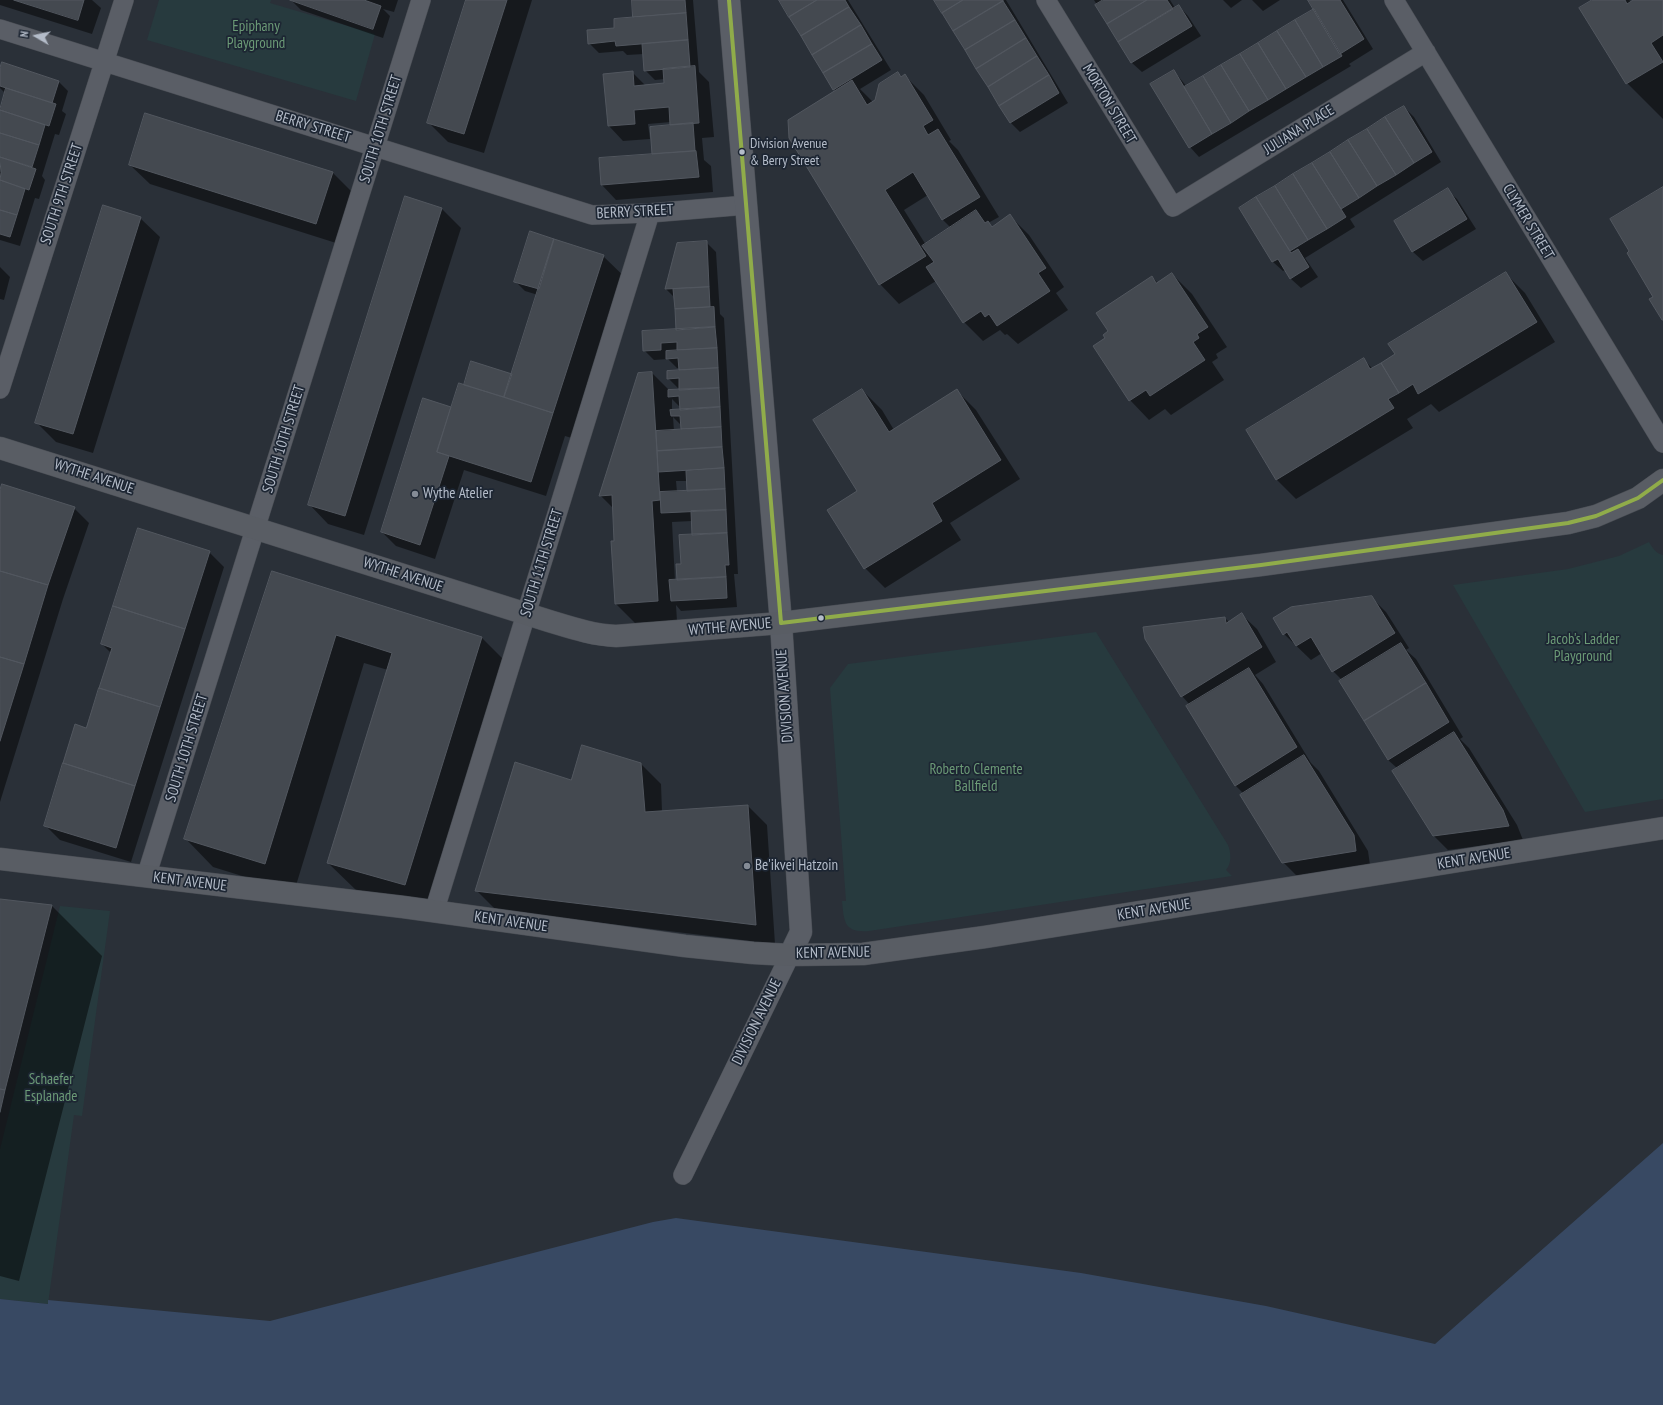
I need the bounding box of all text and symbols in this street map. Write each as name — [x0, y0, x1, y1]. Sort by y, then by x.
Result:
north arrow — [16, 16, 56, 56]
park label: Epiphany Playground — [227, 18, 285, 53]
text: N — [17, 30, 32, 38]
street label: MORTON STREET — [1078, 61, 1140, 147]
street label: SOUTH 10TH STREET — [356, 73, 406, 185]
street label: JULIANA PLACE — [1260, 101, 1338, 159]
street label: BERRY STREET — [273, 107, 353, 147]
place label: Division Avenue & Berry Street — [750, 136, 827, 168]
street label: SOUTH 9TH STREET — [37, 141, 87, 247]
marker: Division Avenue & Berry Street — [737, 147, 747, 157]
street label: CLYMER STREET — [1498, 181, 1558, 263]
street label: BERRY STREET — [596, 201, 674, 223]
street label: SOUTH 10TH STREET — [259, 383, 309, 495]
street label: WYTHE AVENUE — [52, 456, 136, 498]
place label: Wythe Atelier — [423, 485, 493, 503]
marker: Wythe Atelier — [410, 489, 420, 499]
street label: SOUTH 11TH STREET — [517, 507, 567, 619]
street label: WYTHE AVENUE — [361, 554, 445, 596]
unlabelled marker — [816, 613, 826, 623]
street label: WYTHE AVENUE — [688, 614, 772, 640]
park label: Jacob's Ladder Playground — [1547, 631, 1619, 666]
street label: DIVISION AVENUE — [773, 649, 797, 743]
street label: SOUTH 10TH STREET — [162, 692, 212, 804]
park label: Roberto Clemente Ballfield — [929, 761, 1023, 796]
street label: KENT AVENUE — [1436, 844, 1512, 874]
place label: Be'ikvei Hatzoin — [755, 857, 838, 875]
marker: Be'ikvei Hatzoin — [742, 861, 752, 871]
street label: KENT AVENUE — [152, 869, 228, 895]
street label: KENT AVENUE — [1116, 895, 1192, 925]
street label: KENT AVENUE — [473, 908, 549, 936]
street label: KENT AVENUE — [796, 943, 870, 963]
street label: DIVISION AVENUE — [728, 976, 786, 1068]
park label: Schaefer Esplanade — [25, 1071, 77, 1106]

